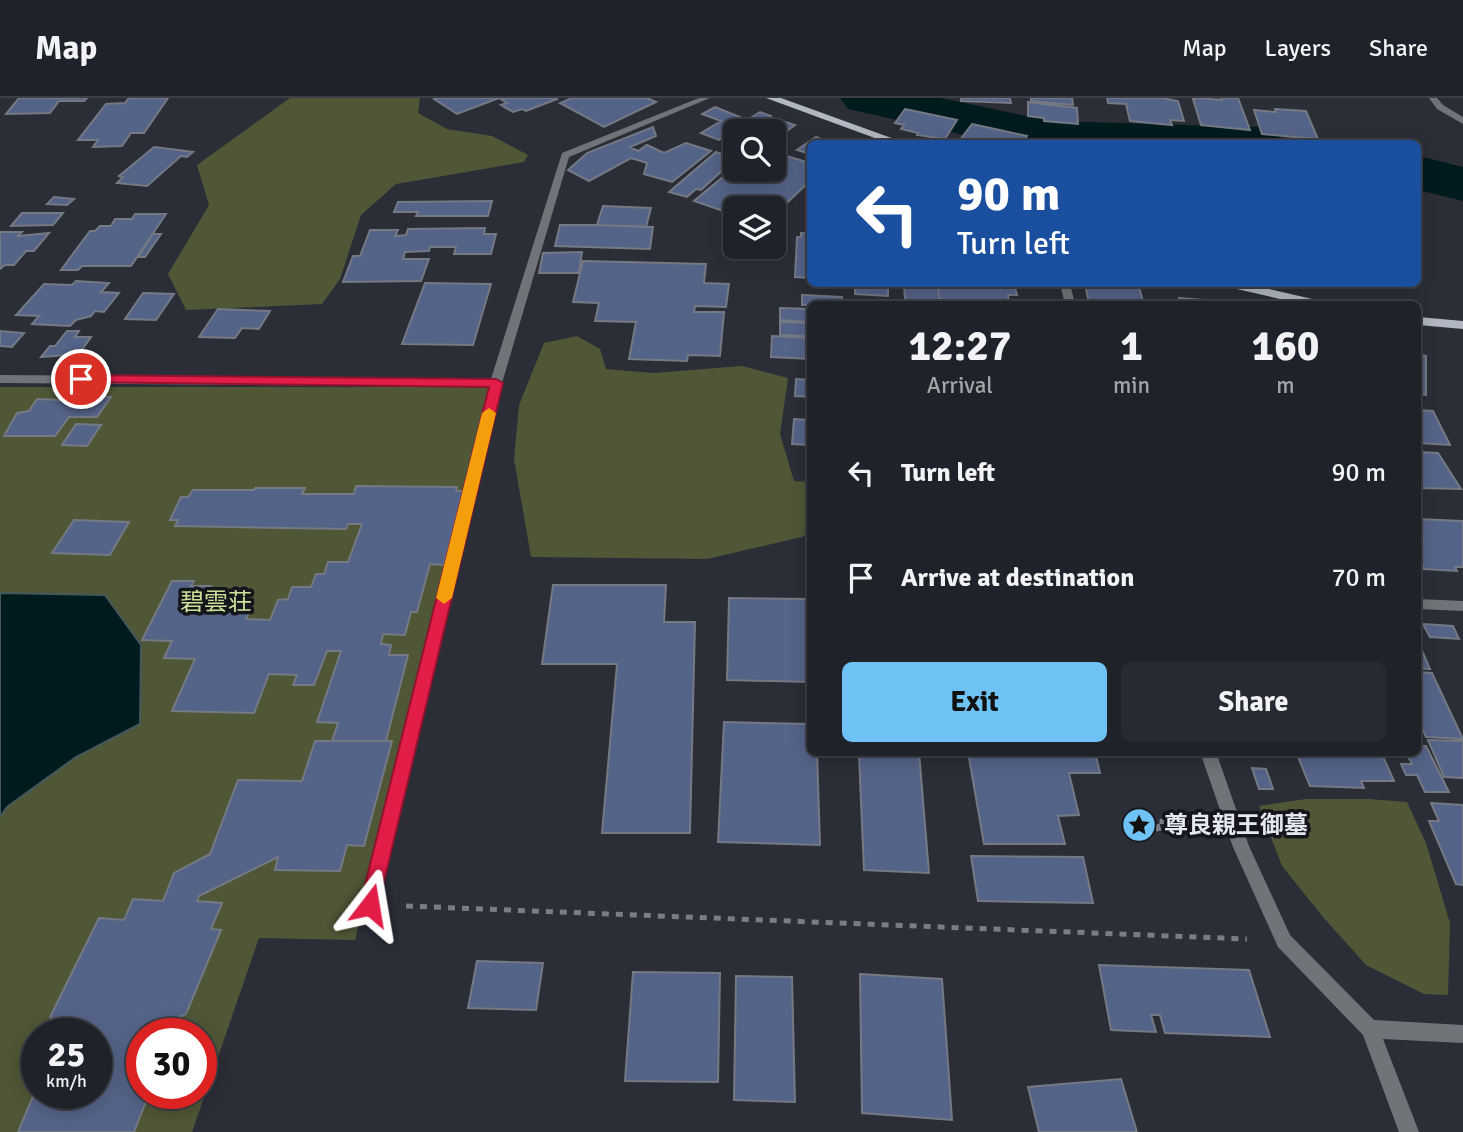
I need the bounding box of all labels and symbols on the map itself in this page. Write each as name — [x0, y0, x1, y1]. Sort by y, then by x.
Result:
pin — [51, 349, 111, 409]
park label: 碧雲荘 — [180, 587, 252, 617]
place icon: 尊良親王御墓 — [1120, 806, 1158, 844]
place label: 尊良親王御墓 — [1164, 810, 1308, 840]
position arrow — [333, 868, 407, 942]
speed limit sign: 30 — [126, 1018, 217, 1109]

